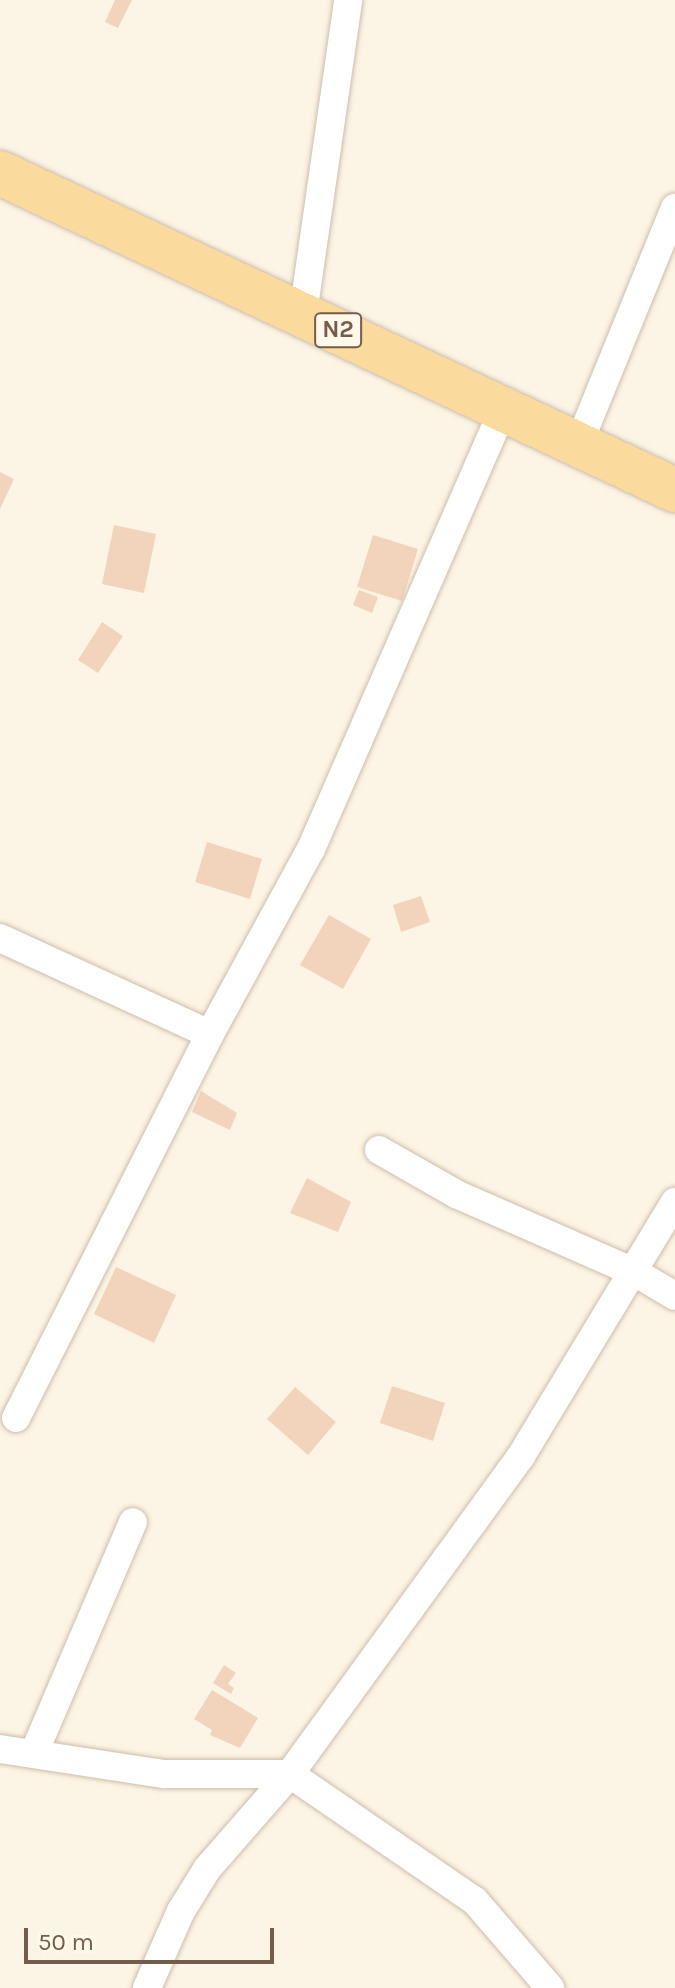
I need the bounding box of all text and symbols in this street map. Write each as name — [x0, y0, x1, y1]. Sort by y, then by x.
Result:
road number: N2 — [314, 310, 362, 350]
scale bar — [28, 1912, 278, 1962]
text: 50 m — [38, 1928, 94, 1956]

